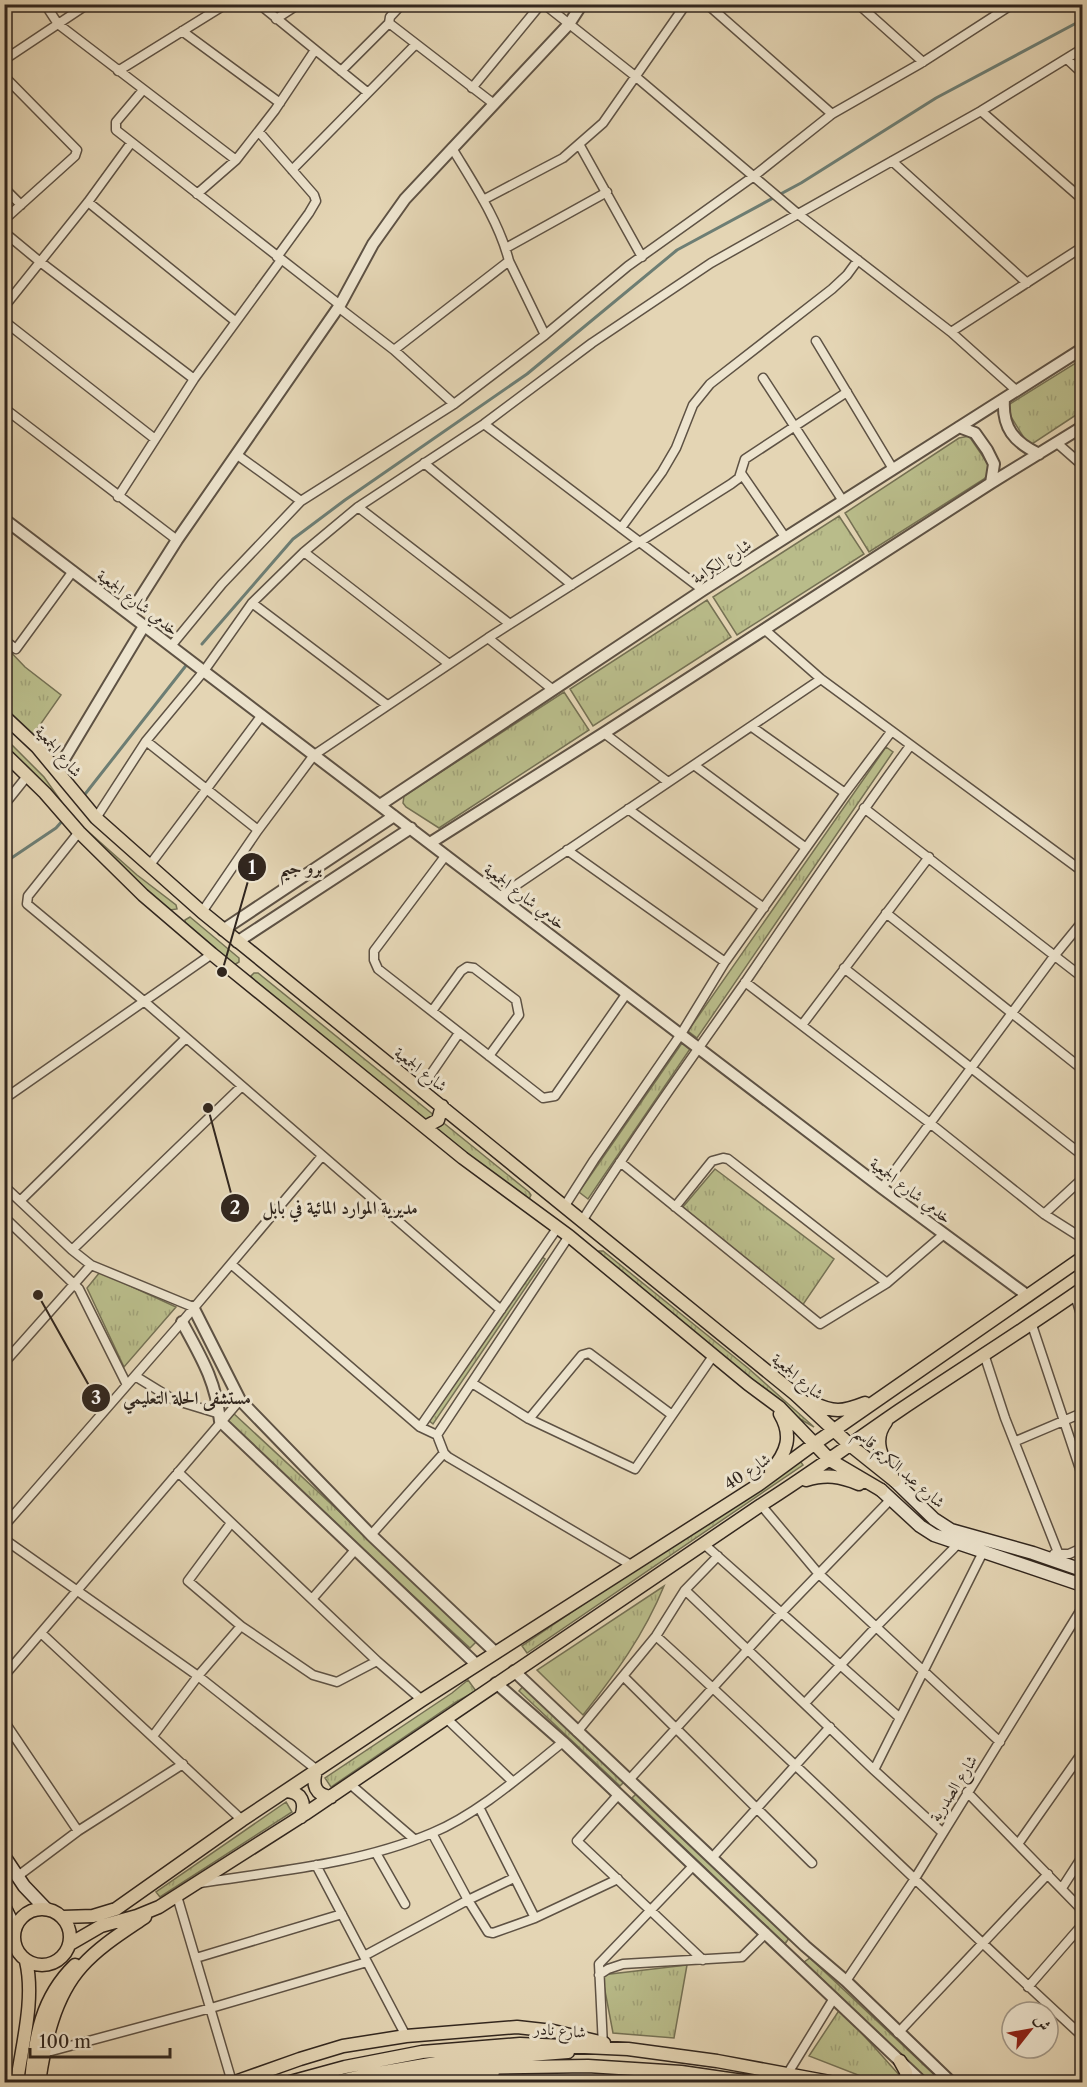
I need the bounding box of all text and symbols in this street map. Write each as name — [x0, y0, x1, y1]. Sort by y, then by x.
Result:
street label: شارع الكرامة — [687, 534, 757, 591]
street label: خدمي شارع الجمعية — [91, 565, 183, 642]
street label: شارع الجمعية — [28, 721, 87, 783]
callout: برو جيم — [237, 849, 334, 885]
text: 1 — [248, 857, 256, 879]
text: برو جيم — [280, 857, 323, 886]
street label: خدمي شارع الجمعية — [478, 859, 570, 936]
street label: شارع الجمعية — [388, 1042, 451, 1099]
street label: خدمي شارع الجمعية — [864, 1153, 956, 1230]
callout: مديرية الموارد المائية في بابل — [220, 1190, 430, 1226]
text: 2 — [230, 1197, 240, 1219]
text: مديرية الموارد المائية في بابل — [262, 1197, 418, 1223]
street label: شارع الجمعية — [765, 1349, 828, 1407]
callout: مستشفى الحلة التعليمي — [81, 1380, 262, 1416]
text: 3 — [91, 1387, 101, 1409]
text: مستشفى الحلة التعليمي — [123, 1387, 251, 1415]
street label: شارع عبد الكريم قاسم — [846, 1422, 949, 1517]
street label: شارع 40 — [720, 1448, 776, 1497]
street label: شارع الصدرية — [925, 1751, 985, 1827]
north arrow — [1000, 2000, 1060, 2060]
text: ش — [1030, 2010, 1056, 2034]
street label: شارع نادر — [531, 2018, 587, 2046]
scale bar — [30, 2021, 170, 2059]
text: 100 m — [39, 2031, 91, 2053]

